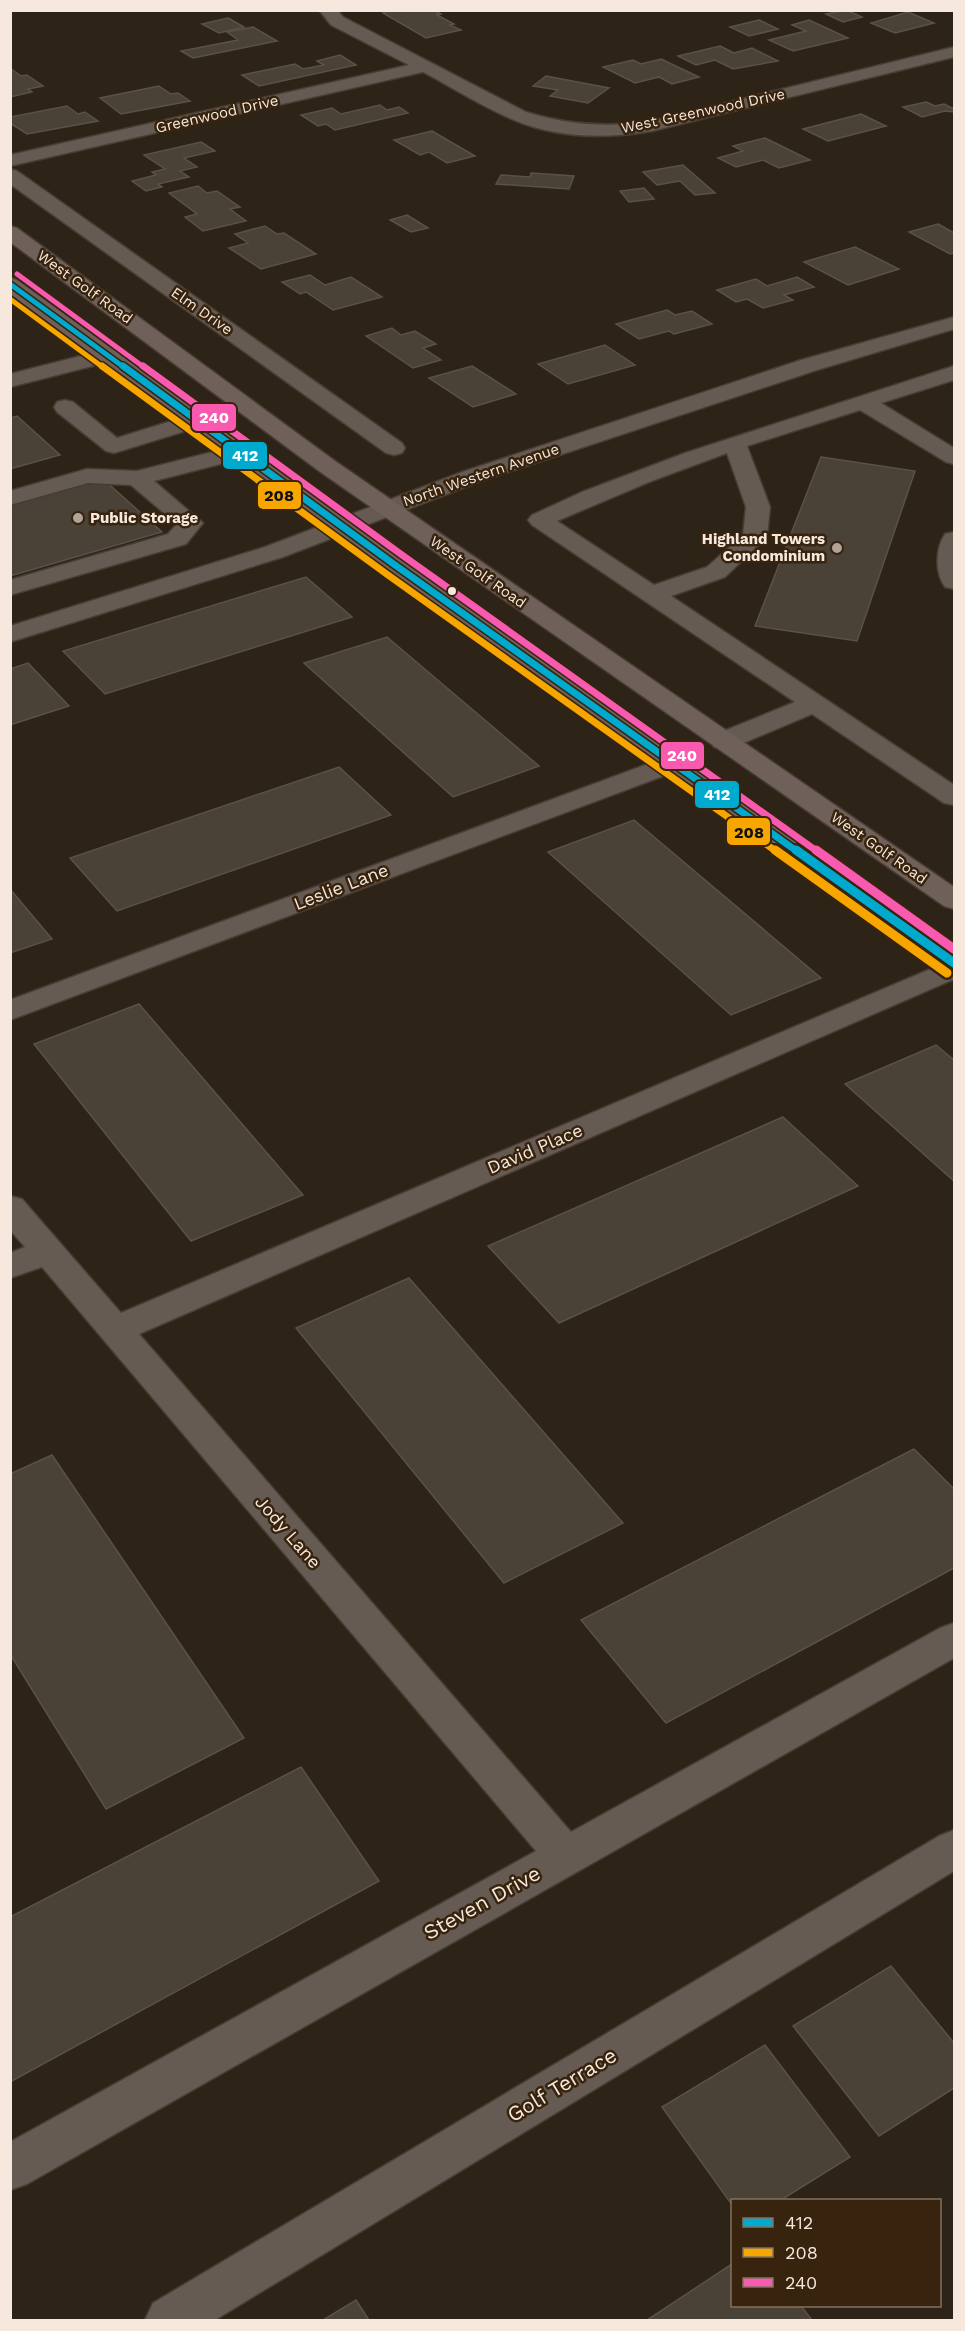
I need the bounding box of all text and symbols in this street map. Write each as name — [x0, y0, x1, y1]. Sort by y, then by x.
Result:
street label: West Greenwood Drive — [619, 85, 787, 137]
street label: Greenwood Drive — [154, 91, 280, 137]
street label: West Golf Road — [34, 246, 136, 328]
street label: Elm Drive — [168, 283, 236, 339]
line badge: 240 — [191, 403, 237, 432]
text: 240 — [199, 408, 229, 427]
street label: North Western Avenue — [400, 440, 562, 510]
line badge: 412 — [222, 441, 268, 470]
text: 412 — [232, 446, 258, 465]
line badge: 208 — [257, 481, 302, 510]
text: 208 — [264, 486, 294, 505]
place label: Public Storage — [90, 509, 199, 527]
marker: Public Storage — [71, 511, 85, 525]
place label: Highland Towers Condominium — [702, 530, 825, 565]
street label: West Golf Road — [426, 532, 530, 612]
marker: Highland Towers Condominium — [830, 541, 844, 555]
unlabelled marker — [446, 585, 458, 597]
line badge: 240 — [660, 741, 705, 770]
text: 240 — [667, 746, 697, 765]
line badge: 412 — [694, 780, 740, 809]
text: 412 — [704, 785, 730, 804]
street label: West Golf Road — [827, 808, 931, 888]
line badge: 208 — [726, 817, 771, 846]
text: 208 — [734, 823, 764, 842]
street label: Leslie Lane — [291, 859, 391, 914]
street label: David Place — [484, 1119, 586, 1178]
street label: Jody Lane — [251, 1491, 326, 1572]
street label: Steven Drive — [419, 1860, 544, 1945]
street label: Golf Terrace — [502, 2042, 621, 2127]
legend — [731, 2199, 941, 2307]
text: 412 — [785, 2212, 813, 2233]
text: 208 — [785, 2242, 818, 2263]
text: 240 — [785, 2272, 817, 2293]

